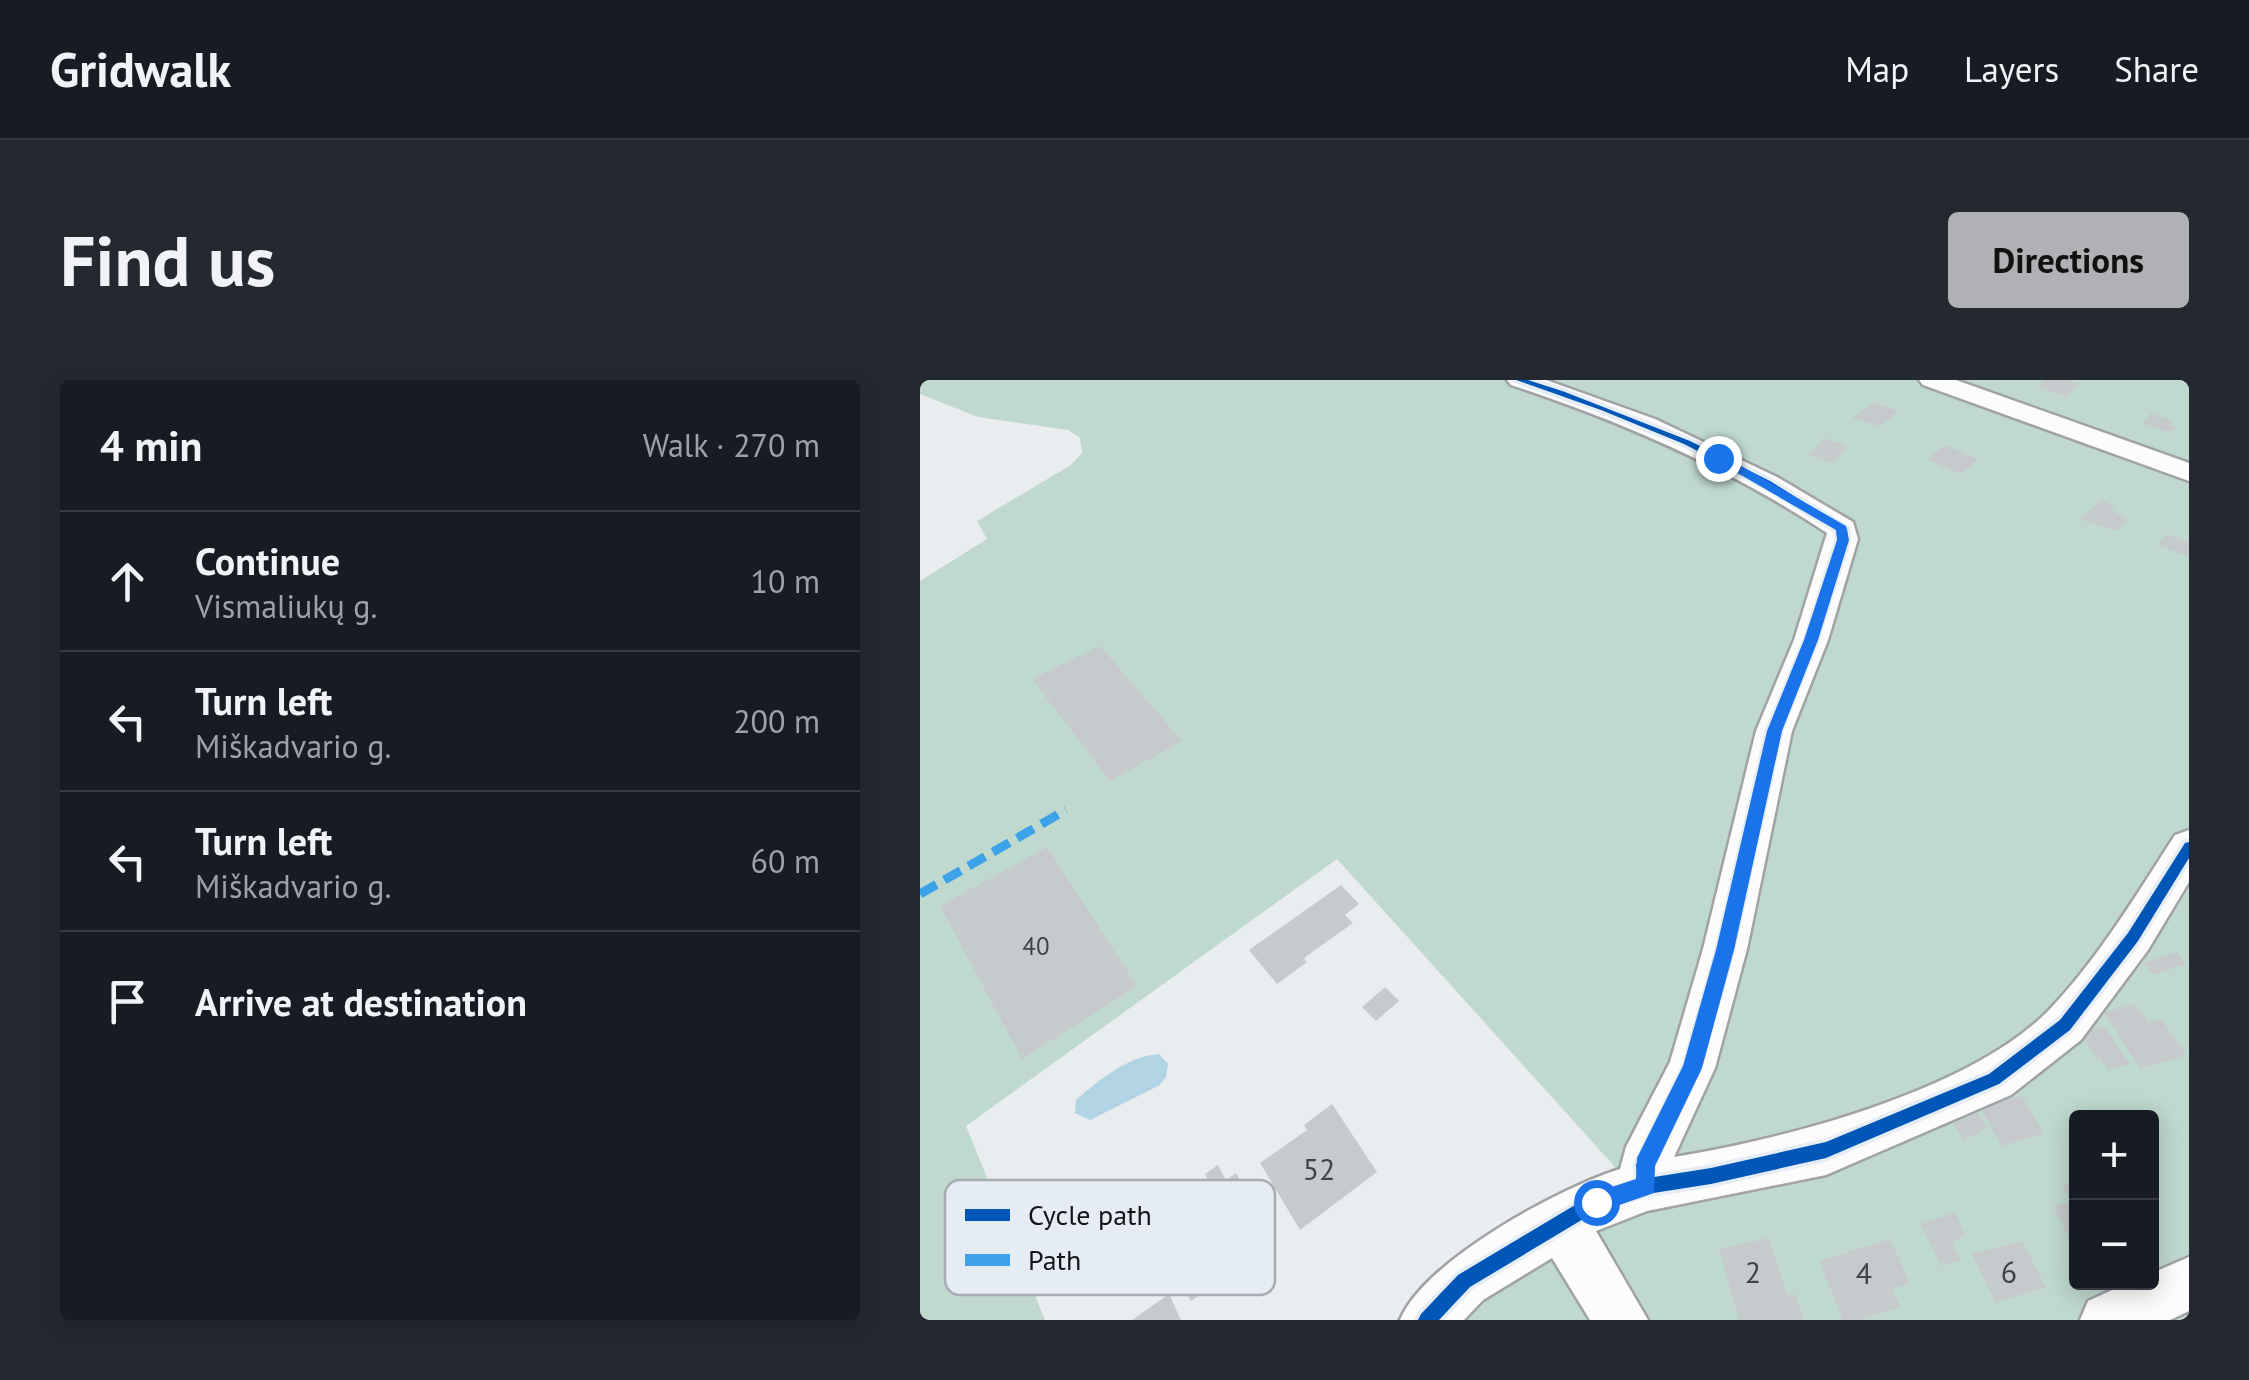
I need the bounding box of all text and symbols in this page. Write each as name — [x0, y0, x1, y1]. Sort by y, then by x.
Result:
text: Gridwalk — [50, 38, 231, 100]
text: Map — [1845, 46, 1909, 92]
text: Layers — [1964, 46, 2059, 92]
text: Share — [2114, 46, 2199, 92]
button: Directions — [1948, 212, 2189, 308]
text: Find us — [60, 215, 275, 305]
text: 4 min — [100, 418, 202, 473]
text: Walk · 270 m — [643, 424, 820, 466]
route end — [1696, 436, 1742, 482]
text: Continue — [195, 536, 340, 585]
icon: ahead — [100, 554, 155, 609]
text: 10 m — [751, 560, 820, 602]
text: Vismaliukų g. — [195, 585, 377, 627]
text: Turn left — [195, 676, 332, 725]
icon: left — [100, 694, 155, 749]
text: 200 m — [733, 700, 820, 742]
text: Miškadvario g. — [195, 725, 391, 767]
text: Turn left — [195, 816, 332, 865]
icon: left — [100, 834, 155, 889]
text: 60 m — [751, 840, 820, 882]
text: Miškadvario g. — [195, 865, 391, 907]
house number: 40 — [1022, 930, 1050, 962]
icon: arrive — [100, 974, 155, 1029]
text: Arrive at destination — [195, 977, 527, 1026]
map controls — [2069, 1110, 2159, 1290]
button: + — [2069, 1110, 2159, 1200]
house number: 52 — [1303, 1149, 1335, 1188]
legend — [945, 1180, 1275, 1295]
route start — [1574, 1180, 1620, 1226]
text: Cycle path — [1028, 1196, 1152, 1233]
button: − — [2069, 1200, 2159, 1290]
text: Path — [1028, 1241, 1081, 1278]
house number: 2 — [1745, 1252, 1761, 1291]
house number: 6 — [2001, 1252, 2017, 1291]
house number: 4 — [1856, 1253, 1872, 1292]

